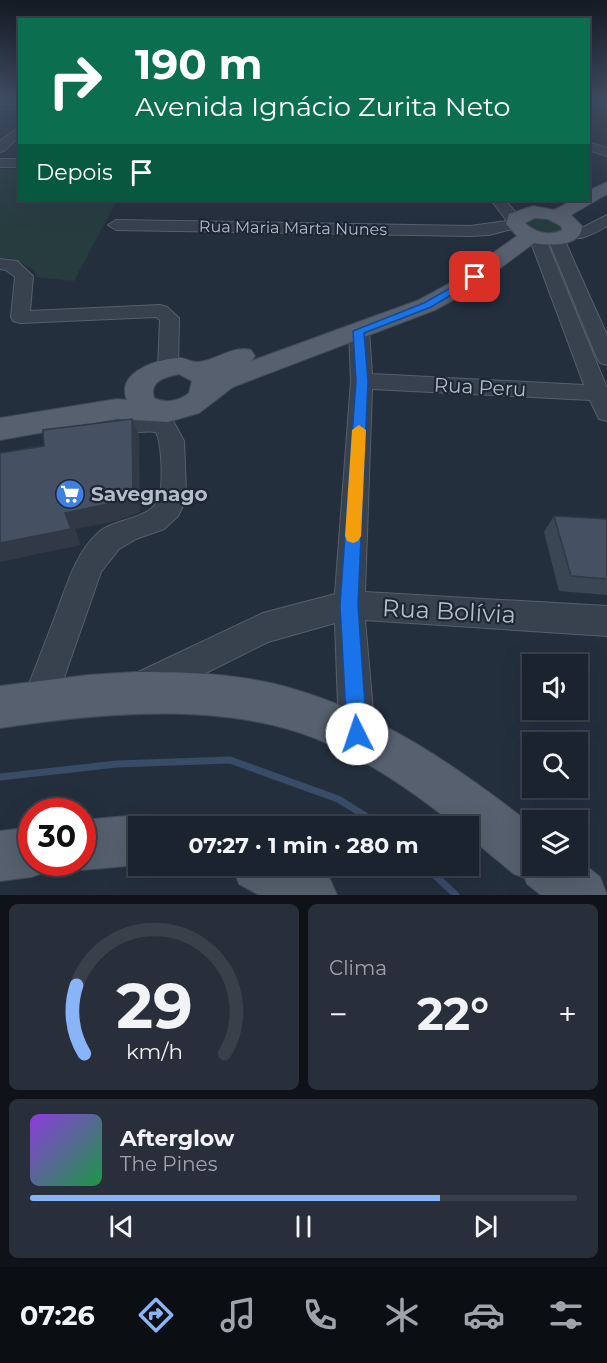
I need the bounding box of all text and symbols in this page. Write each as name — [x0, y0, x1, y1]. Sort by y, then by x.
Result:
text: 190 m — [135, 38, 263, 90]
icon: right — [36, 42, 114, 120]
text: Avenida Ignácio Zurita Neto — [135, 90, 510, 123]
icon: arrive — [125, 156, 158, 189]
text: Depois — [36, 159, 113, 186]
street label: Rua Maria Marta Nunes — [199, 217, 387, 239]
pin — [449, 251, 500, 302]
icon: arrive — [458, 260, 491, 293]
street label: Rua Peru — [433, 373, 527, 401]
supermarket icon: Savegnago — [54, 478, 86, 510]
place label: Savegnago — [91, 482, 208, 506]
street label: Rua Bolívia — [382, 593, 516, 629]
map controls — [522, 654, 588, 876]
button: sound — [522, 654, 588, 720]
position arrow — [325, 702, 389, 766]
button: search — [522, 732, 588, 798]
speed limit sign: 30 — [18, 798, 96, 876]
button: layers — [522, 810, 588, 876]
text: 07:27 · 1 min · 280 m — [188, 832, 419, 859]
text: Clima — [329, 956, 387, 980]
text: 29 — [116, 968, 192, 1044]
text: 22° — [417, 986, 489, 1041]
text: − — [329, 994, 348, 1034]
text: + — [558, 994, 577, 1034]
text: km/h — [125, 1038, 183, 1064]
text: Afterglow — [120, 1125, 234, 1152]
text: The Pines — [120, 1152, 217, 1176]
icon: previous — [105, 1210, 138, 1243]
icon: pause — [287, 1210, 320, 1243]
icon: next — [469, 1210, 502, 1243]
icon: directions — [135, 1294, 177, 1336]
icon: music — [217, 1294, 259, 1336]
icon: phone — [299, 1294, 341, 1336]
icon: climate — [381, 1294, 423, 1336]
icon: car — [463, 1294, 505, 1336]
icon: filters — [545, 1294, 587, 1336]
text: 07:26 — [20, 1299, 95, 1332]

